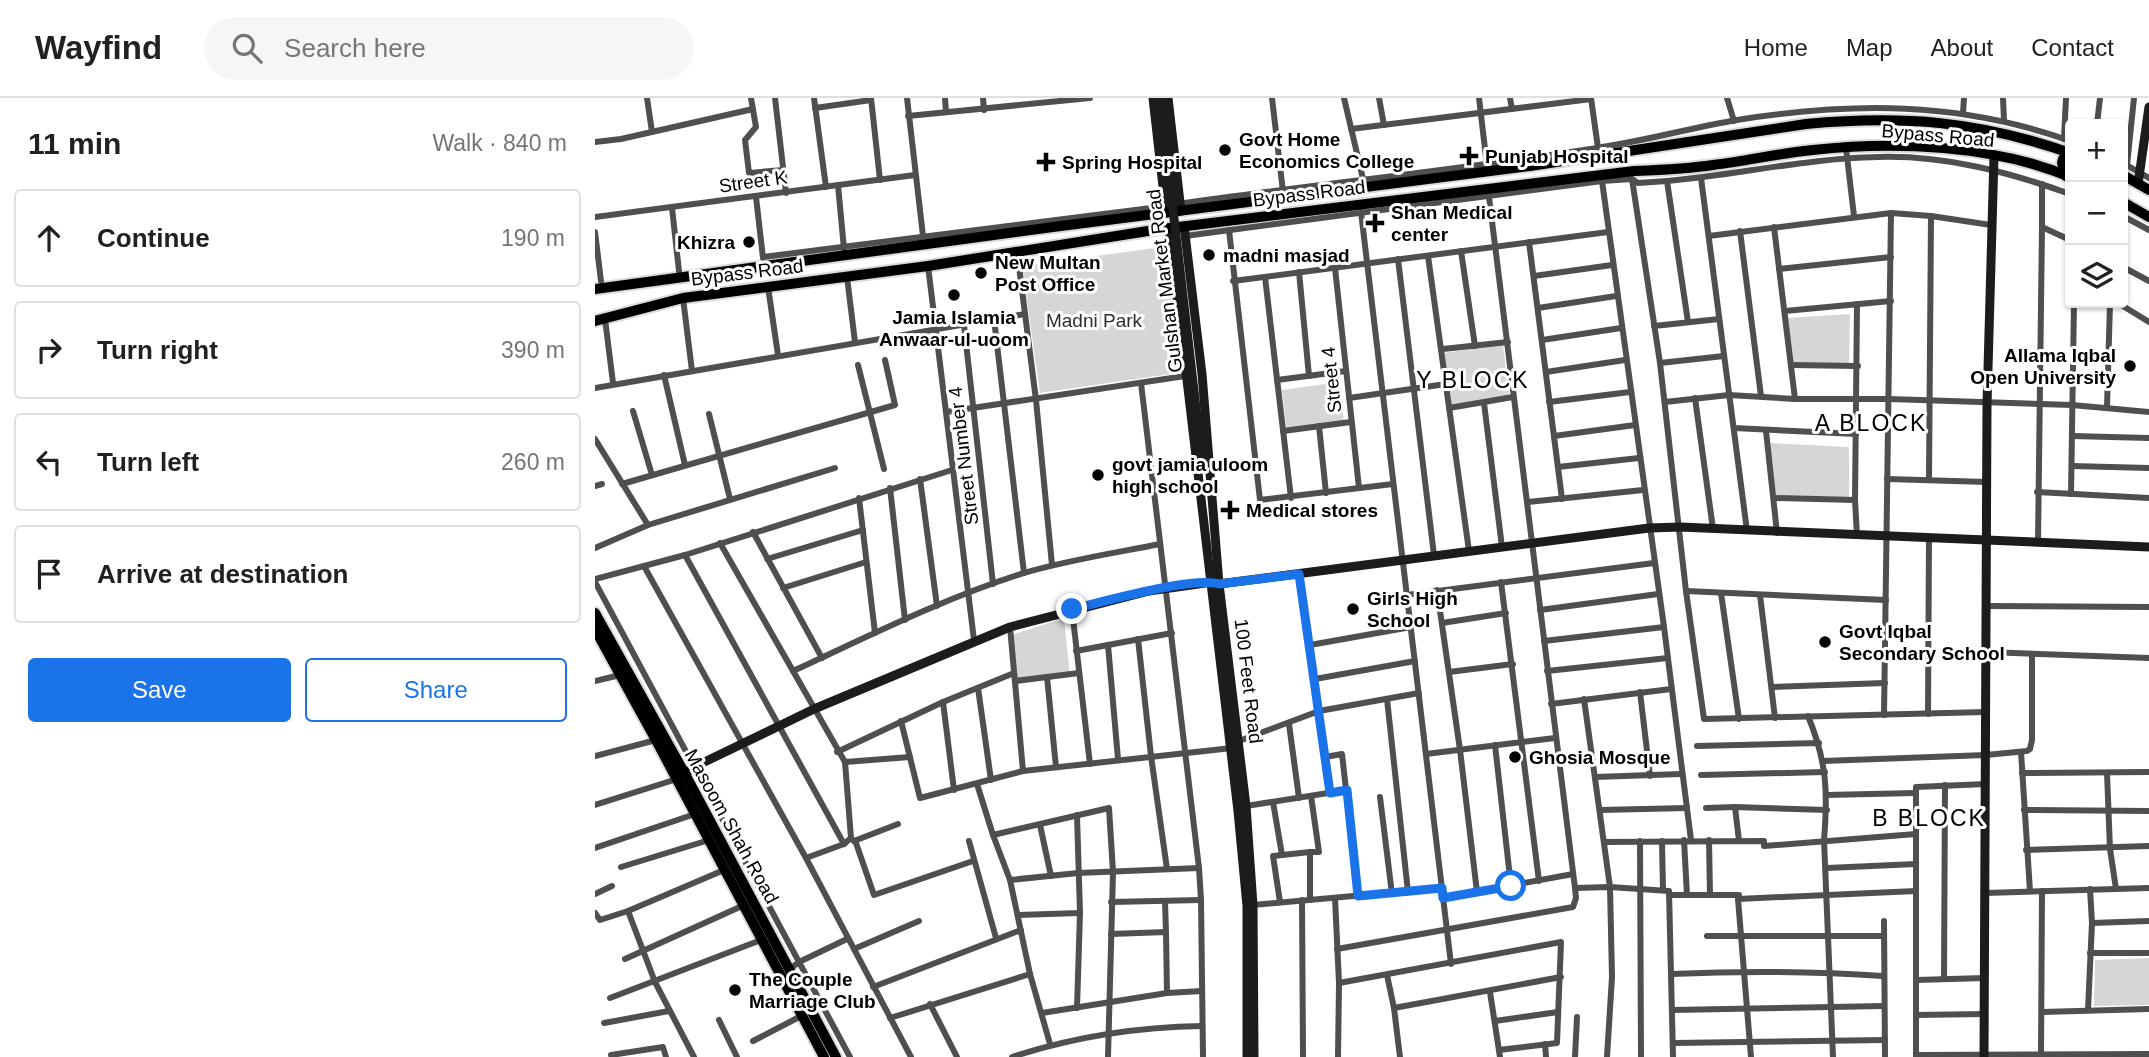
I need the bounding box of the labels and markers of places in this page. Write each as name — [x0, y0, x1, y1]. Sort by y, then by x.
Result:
place label: Govt Home Economics College — [1239, 129, 1414, 172]
marker: Govt Home Economics College — [1217, 142, 1233, 158]
marker: Punjab Hospital — [1459, 146, 1479, 166]
place label: Punjab Hospital — [1485, 146, 1629, 167]
marker: Spring Hospital — [1036, 152, 1056, 172]
place label: Spring Hospital — [1062, 152, 1202, 173]
place label: Shan Medical center — [1391, 202, 1512, 245]
marker: Shan Medical center — [1365, 213, 1385, 233]
place label: Khizra — [677, 232, 735, 253]
marker: Khizra — [741, 234, 757, 250]
place label: madni masjad — [1223, 245, 1350, 266]
marker: madni masjad — [1201, 247, 1217, 263]
place label: New Multan Post Office — [995, 252, 1101, 295]
marker: New Multan Post Office — [973, 265, 989, 281]
marker: Jamia Islamia Anwaar-ul-uoom — [946, 287, 962, 303]
place label: Jamia Islamia Anwaar-ul-uoom — [879, 307, 1029, 350]
place label: Allama Iqbal Open University — [1970, 345, 2116, 388]
marker: Allama Iqbal Open University — [2122, 358, 2138, 374]
place label: govt jamia uloom high school — [1112, 454, 1268, 497]
marker: govt jamia uloom high school — [1090, 467, 1106, 483]
marker: Medical stores — [1220, 500, 1240, 520]
place label: Medical stores — [1246, 500, 1378, 521]
place label: Girls High School — [1367, 588, 1458, 631]
marker: Girls High School — [1345, 601, 1361, 617]
place label: Govt Iqbal Secondary School — [1839, 621, 2005, 664]
marker: Govt Iqbal Secondary School — [1817, 634, 1833, 650]
place label: Ghosia Mosque — [1529, 747, 1670, 768]
marker: Ghosia Mosque — [1507, 749, 1523, 765]
place label: The Couple Marriage Club — [749, 969, 876, 1012]
marker: The Couple Marriage Club — [727, 982, 743, 998]

